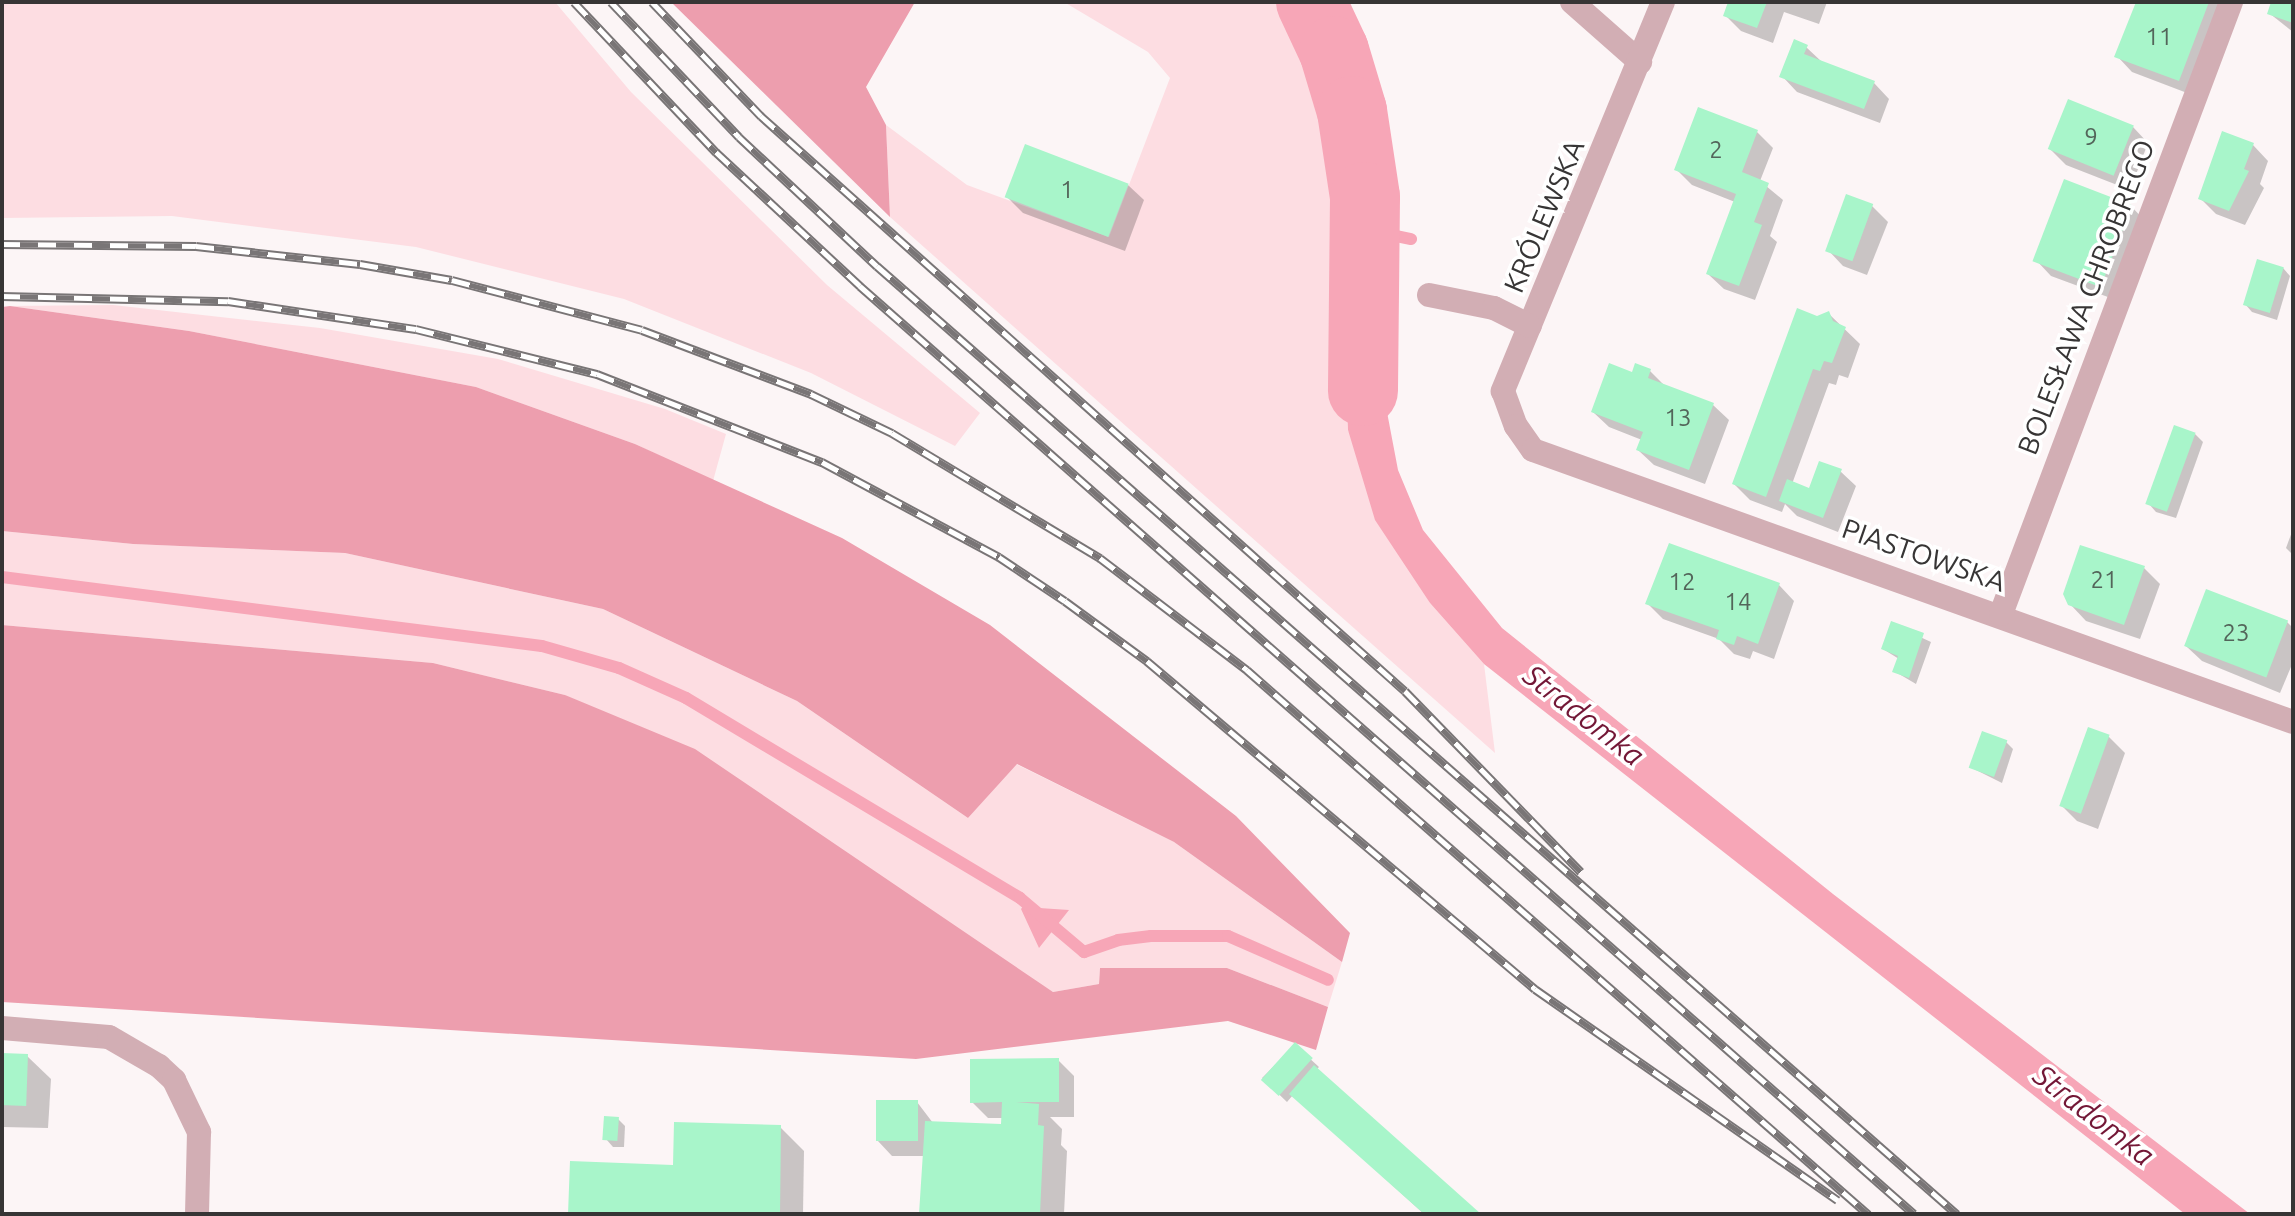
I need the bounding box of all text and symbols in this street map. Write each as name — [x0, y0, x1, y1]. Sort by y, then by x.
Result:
house number: 11 — [2145, 23, 2173, 51]
house number: 9 — [2084, 123, 2098, 151]
street label: KRÓLEWSKA — [1497, 134, 1591, 298]
street label: BOLESŁAWA CHROBREGO — [2010, 135, 2162, 459]
house number: 2 — [1709, 136, 1723, 164]
house number: 1 — [1060, 176, 1074, 204]
house number: 13 — [1664, 404, 1692, 432]
street label: PIASTOWSKA — [1838, 511, 2010, 599]
house number: 21 — [2090, 566, 2118, 594]
house number: 12 — [1668, 568, 1696, 596]
house number: 14 — [1724, 588, 1752, 616]
house number: 23 — [2222, 619, 2250, 647]
water label: Stradomka — [1516, 657, 1652, 773]
water label: Stradomka — [2026, 1057, 2162, 1173]

